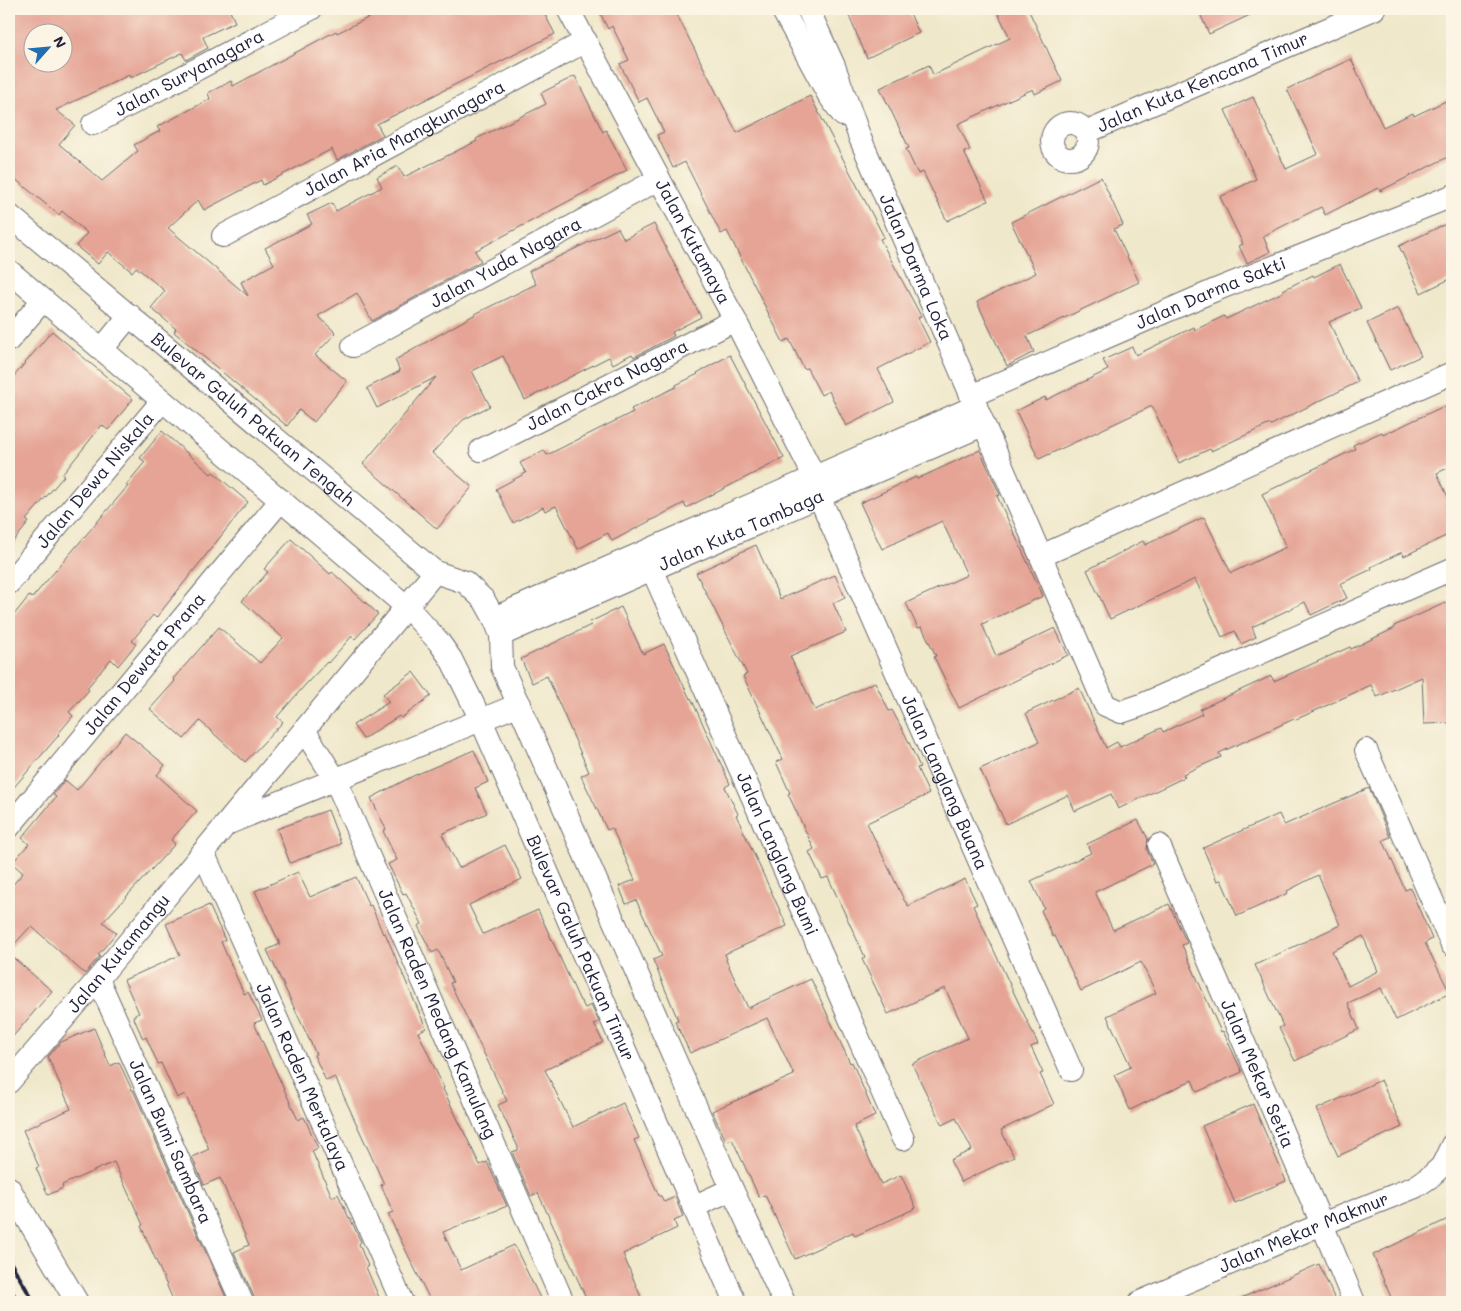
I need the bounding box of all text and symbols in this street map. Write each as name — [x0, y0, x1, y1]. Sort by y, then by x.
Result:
north arrow — [22, 22, 72, 72]
street label: Jalan Suryanagara — [110, 23, 268, 121]
street label: Jalan Kuta Kencana Timur — [1093, 26, 1312, 137]
text: N — [49, 33, 71, 51]
street label: Jalan Aria Mangkunagara — [299, 74, 509, 201]
street label: Jalan Kutamaya — [650, 174, 737, 308]
street label: Jalan Darma Loka — [875, 190, 959, 344]
street label: Jalan Yuda Nagara — [425, 211, 585, 313]
street label: Jalan Darma Sakti — [1131, 250, 1289, 334]
street label: Bulevar Galuh Pakuan Tengah — [146, 326, 360, 511]
street label: Jalan Cakra Nagara — [522, 333, 692, 436]
street label: Jalan Dewa Niskala — [30, 407, 159, 553]
street label: Jalan Kuta Tambaga — [654, 483, 827, 576]
street label: Jalan Dewata Prana — [77, 587, 210, 740]
street label: Jalan Langlang Buana — [897, 690, 995, 873]
street label: Jalan Langlang Bumi — [732, 768, 825, 939]
street label: Bulevar Galuh Pakuan Timur — [522, 831, 641, 1065]
street label: Jalan Raden Medang Kamulang — [373, 884, 503, 1142]
street label: Jalan Kutamangu — [61, 888, 175, 1017]
street label: Jalan Raden Mertalaya — [251, 979, 356, 1175]
street label: Jalan Mekar Setia — [1216, 995, 1301, 1151]
street label: Jalan Bumi Sambara — [124, 1055, 219, 1227]
street label: Jalan Mekar Makmur — [1215, 1186, 1392, 1278]

